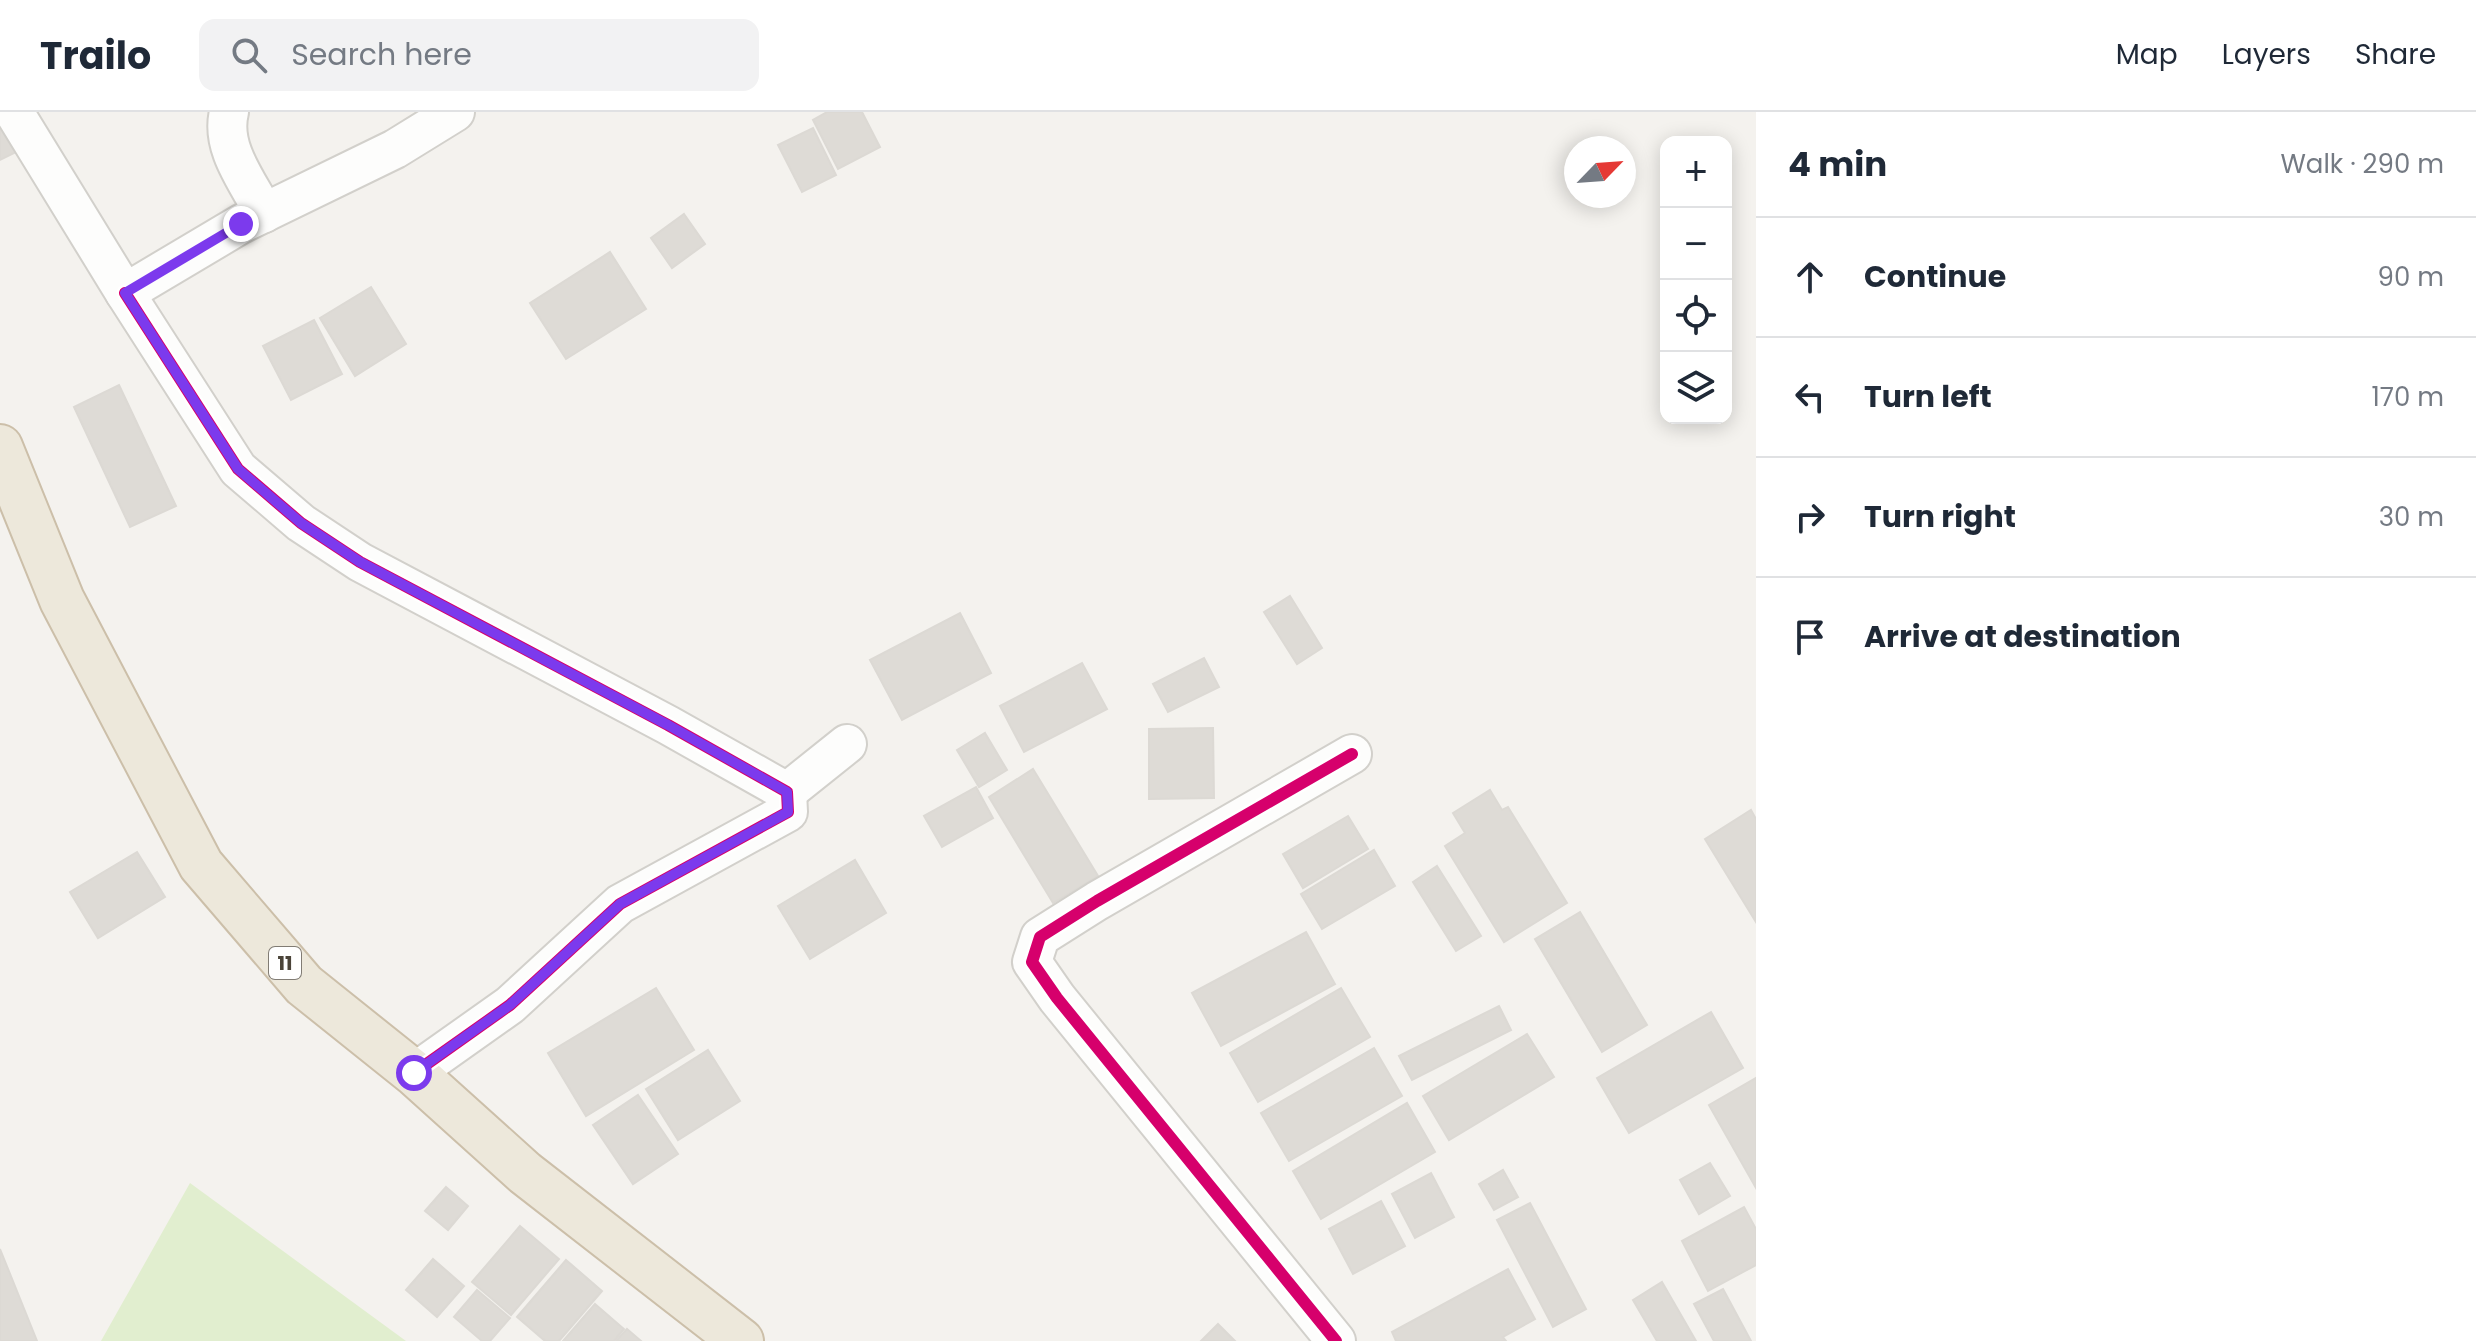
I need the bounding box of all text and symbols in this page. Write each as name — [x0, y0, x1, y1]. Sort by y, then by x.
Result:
search box — [199, 19, 759, 91]
text: Trailo — [40, 29, 151, 82]
icon: search — [227, 33, 271, 77]
text: Search here — [291, 33, 472, 76]
text: Map — [2116, 35, 2178, 74]
text: Layers — [2222, 35, 2311, 74]
text: Share — [2355, 35, 2436, 74]
north arrow — [1564, 136, 1636, 208]
map controls — [1660, 136, 1732, 424]
button: + — [1660, 136, 1732, 208]
text: 4 min — [1788, 140, 1887, 188]
text: Walk · 290 m — [2280, 146, 2444, 182]
route end — [223, 206, 259, 242]
button: − — [1660, 208, 1732, 280]
icon: ahead — [1788, 255, 1832, 299]
text: Continue — [1864, 255, 2006, 298]
text: 90 m — [2378, 259, 2444, 295]
button: locate — [1660, 280, 1732, 352]
button: layers — [1660, 352, 1732, 424]
icon: left — [1788, 375, 1832, 419]
text: Turn left — [1864, 375, 1992, 418]
text: 170 m — [2371, 379, 2444, 415]
icon: right — [1788, 495, 1832, 539]
text: Turn right — [1864, 495, 2016, 538]
text: 30 m — [2379, 499, 2444, 535]
icon: arrive — [1788, 615, 1832, 659]
text: Arrive at destination — [1864, 615, 2181, 658]
road number: 11 — [269, 947, 301, 979]
route start — [396, 1055, 432, 1091]

